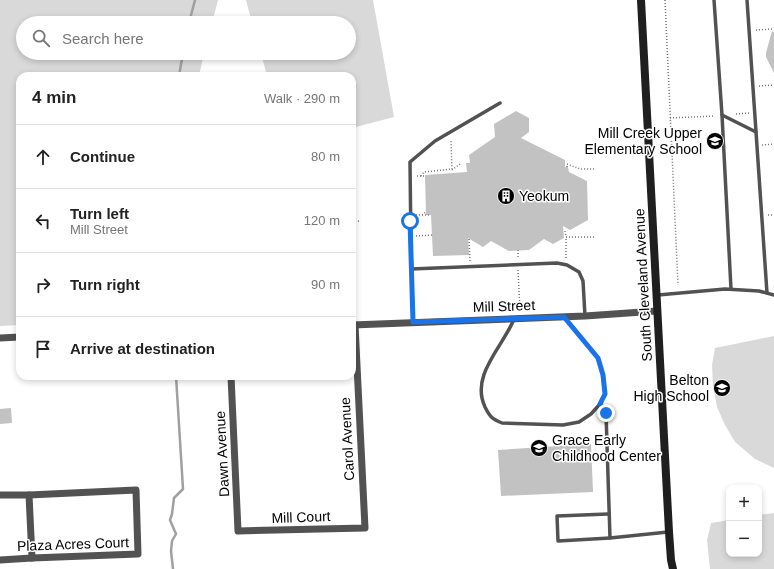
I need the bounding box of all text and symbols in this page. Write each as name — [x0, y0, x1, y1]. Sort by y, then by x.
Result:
search box — [16, 16, 356, 60]
icon: search — [30, 27, 52, 49]
text: Search here — [62, 30, 144, 47]
text: 4 min — [32, 88, 76, 107]
text: Walk · 290 m — [264, 91, 340, 106]
place label: Mill Creek Upper Elementary School — [584, 125, 702, 157]
school or university icon: Mill Creek Upper Elementary School — [705, 131, 725, 151]
icon: ahead — [32, 146, 54, 168]
text: Continue — [70, 148, 135, 165]
text: 80 m — [311, 149, 340, 164]
building icon: Yeokum — [496, 186, 516, 206]
place label: Yeokum — [519, 188, 569, 204]
text: Turn left — [70, 205, 129, 222]
street label: South Cleveland Avenue — [631, 208, 655, 362]
icon: left — [32, 210, 54, 232]
route start — [401, 212, 419, 230]
text: 120 m — [304, 213, 340, 228]
text: Mill Street — [70, 222, 128, 237]
icon: right — [32, 274, 54, 296]
text: Turn right — [70, 276, 140, 293]
text: 90 m — [311, 277, 340, 292]
street label: Mill Street — [473, 297, 535, 315]
icon: arrive — [32, 338, 54, 360]
text: Arrive at destination — [70, 340, 215, 357]
place label: Belton High School — [634, 372, 709, 404]
school or university icon: Belton High School — [712, 378, 732, 398]
street label: Carol Avenue — [337, 397, 357, 481]
route end — [597, 404, 615, 422]
street label: Dawn Avenue — [212, 410, 232, 497]
place label: Grace Early Childhood Center — [552, 432, 661, 464]
school or university icon: Grace Early Childhood Center — [529, 438, 549, 458]
map controls — [726, 485, 762, 557]
button: + — [726, 485, 762, 521]
street label: Mill Court — [271, 508, 331, 526]
button: − — [726, 521, 762, 557]
street label: Plaza Acres Court — [17, 534, 129, 554]

